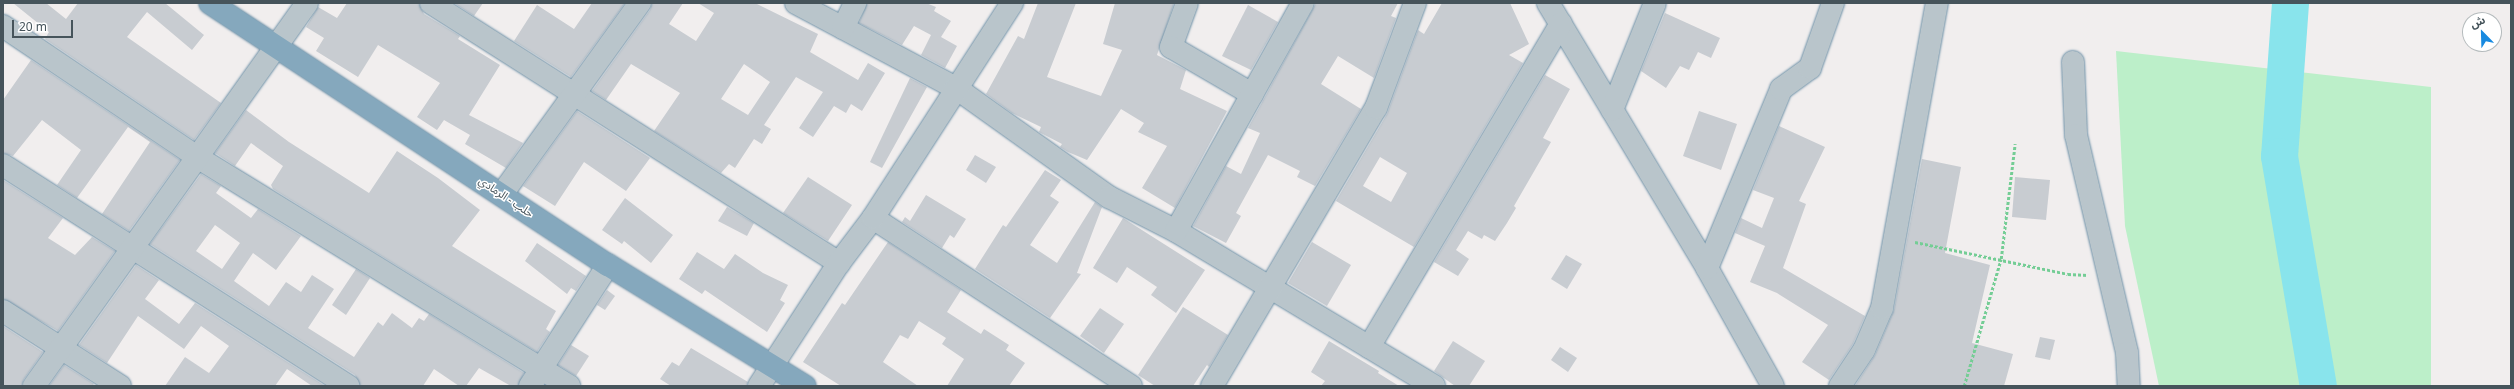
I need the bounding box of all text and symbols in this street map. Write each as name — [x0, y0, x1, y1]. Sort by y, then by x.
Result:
scale bar — [14, 12, 75, 38]
north arrow — [2462, 12, 2502, 52]
text: ش — [2468, 12, 2487, 31]
text: 20 m — [19, 18, 47, 35]
street label: حلب - الرمادي — [476, 174, 536, 220]

